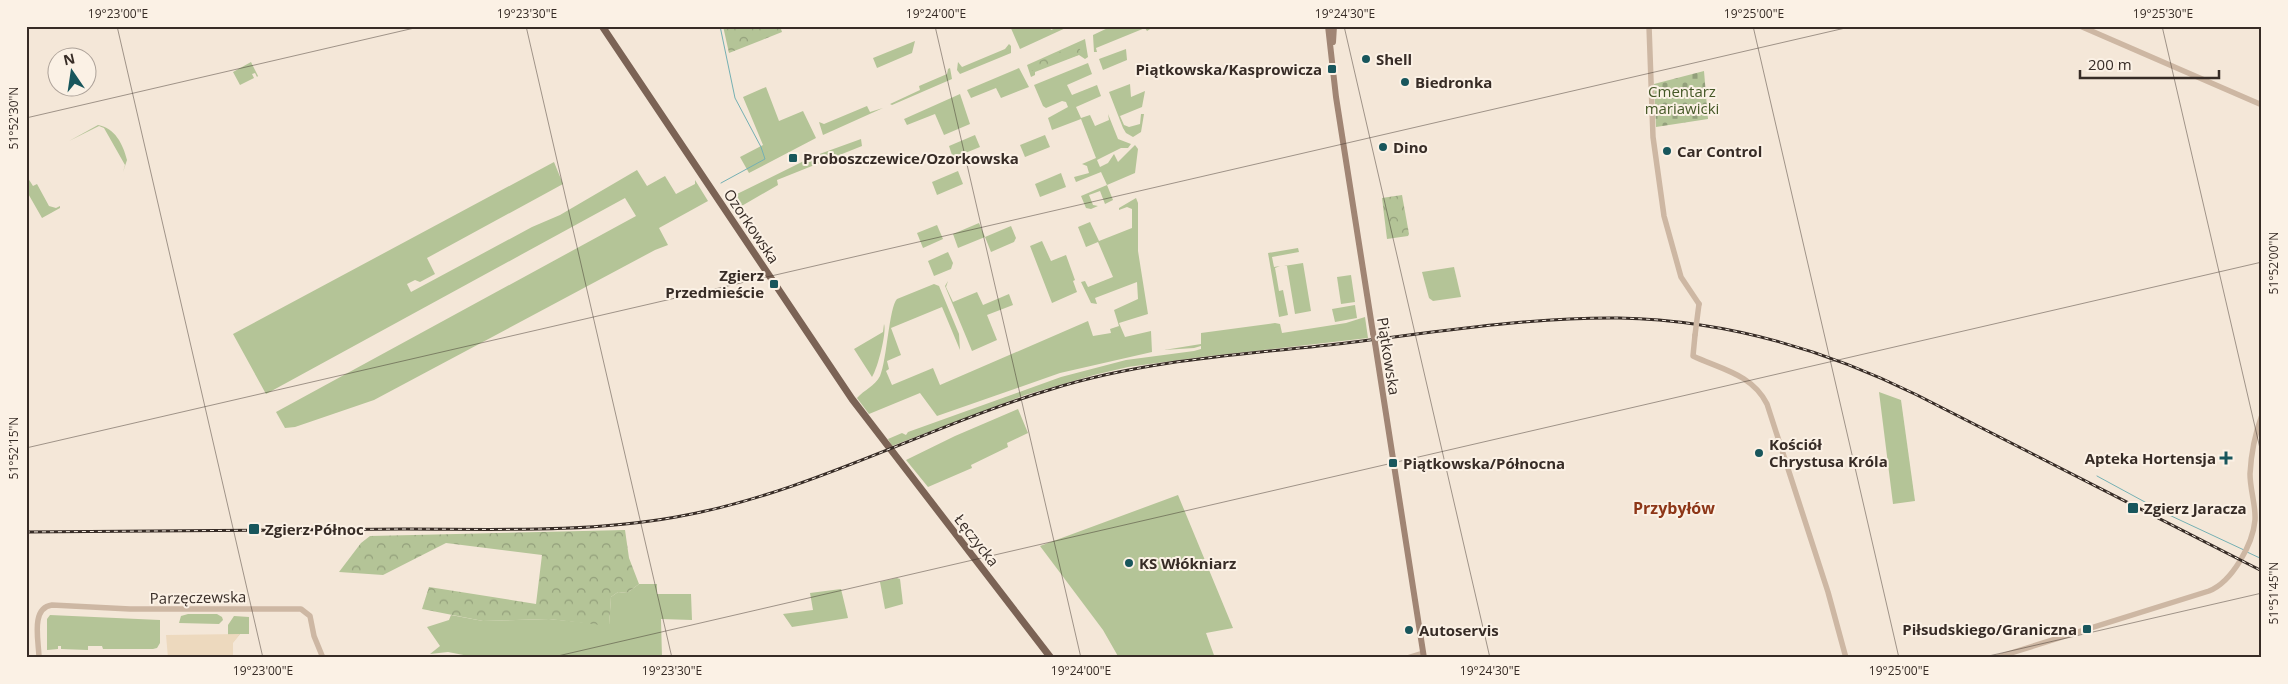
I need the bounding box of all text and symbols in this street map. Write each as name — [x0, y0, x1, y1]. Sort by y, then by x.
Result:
text: 19°23'00"E — [88, 5, 148, 22]
text: 19°23'30"E — [497, 5, 557, 22]
text: 19°24'00"E — [906, 5, 966, 22]
text: 19°24'30"E — [1315, 5, 1375, 22]
text: 19°25'00"E — [1724, 5, 1784, 22]
text: 19°25'30"E — [2133, 5, 2193, 22]
north arrow — [48, 48, 98, 98]
text: N — [61, 48, 77, 69]
scale bar — [2080, 48, 2219, 80]
place label: Shell — [1376, 49, 1412, 69]
marker: Shell — [1360, 53, 1372, 65]
text: 200 m — [2088, 54, 2132, 74]
place label: Piątkowska/Kasprowicza — [1135, 59, 1322, 79]
marker: Piątkowska/Kasprowicza — [1326, 63, 1338, 75]
place label: Biedronka — [1415, 72, 1492, 92]
marker: Biedronka — [1399, 76, 1411, 88]
park label: Cmentarz mariawicki — [1645, 81, 1719, 118]
text: 51°52'30"N — [5, 87, 22, 149]
place label: Dino — [1393, 137, 1428, 157]
marker: Dino — [1377, 141, 1389, 153]
place label: Car Control — [1677, 141, 1762, 161]
marker: Car Control — [1661, 145, 1673, 157]
place label: Proboszczewice/Ozorkowska — [803, 148, 1019, 168]
marker: Proboszczewice/Ozorkowska — [787, 152, 799, 164]
street label: Ozorkowska — [720, 185, 784, 267]
text: 51°52'00"N — [2265, 232, 2282, 294]
place label: Zgierz Przedmieście — [665, 265, 764, 302]
marker: Zgierz Przedmieście — [768, 278, 780, 290]
street label: Piątkowska — [1373, 316, 1405, 396]
text: 51°52'15"N — [5, 417, 22, 479]
place label: Kościół Chrystusa Króla — [1769, 434, 1888, 471]
marker: Kościół Chrystusa Króla — [1753, 447, 1765, 459]
place label: Apteka Hortensja — [2085, 448, 2216, 468]
marker: Apteka Hortensja — [2220, 452, 2232, 464]
place label: Piątkowska/Północna — [1403, 453, 1565, 473]
marker: Piątkowska/Północna — [1387, 457, 1399, 469]
district label: Przybyłów — [1633, 497, 1715, 519]
place label: Zgierz Jaracza — [2144, 498, 2247, 518]
marker: Zgierz Jaracza — [2126, 501, 2140, 515]
street label: Łęczycka — [950, 510, 1004, 570]
place label: Zgierz Północ — [265, 519, 364, 539]
marker: Zgierz Północ — [247, 522, 261, 536]
place label: KS Włókniarz — [1139, 553, 1236, 573]
marker: KS Włókniarz — [1123, 557, 1135, 569]
text: 51°51'45"N — [2265, 562, 2282, 624]
street label: Parzęczewska — [150, 586, 246, 608]
place label: Piłsudskiego/Graniczna — [1902, 619, 2077, 639]
place label: Autoservis — [1419, 620, 1499, 640]
marker: Piłsudskiego/Graniczna — [2081, 623, 2093, 635]
marker: Autoservis — [1403, 624, 1415, 636]
text: 19°23'00"E — [233, 662, 293, 679]
text: 19°23'30"E — [642, 662, 702, 679]
text: 19°24'00"E — [1051, 662, 1111, 679]
text: 19°24'30"E — [1460, 662, 1520, 679]
text: 19°25'00"E — [1869, 662, 1929, 679]

